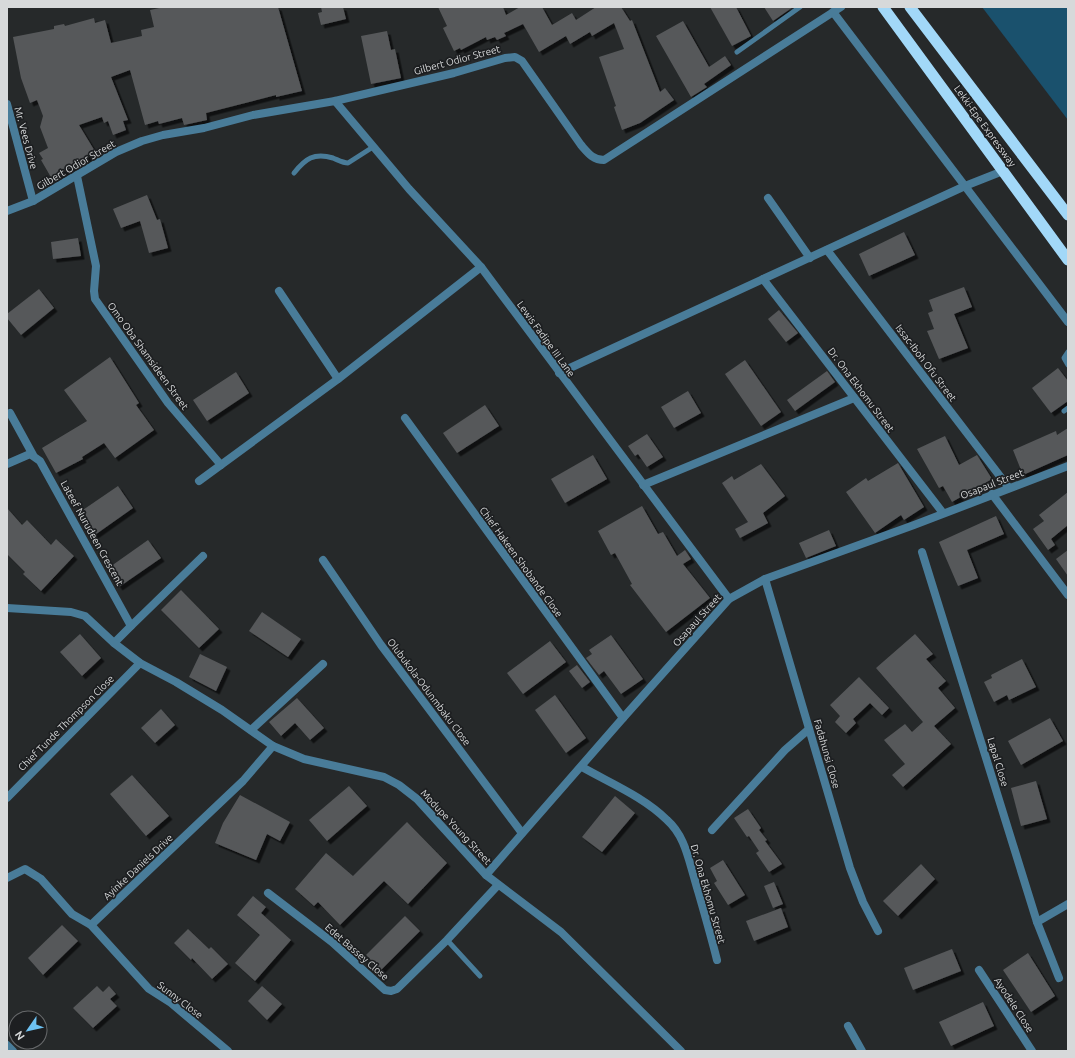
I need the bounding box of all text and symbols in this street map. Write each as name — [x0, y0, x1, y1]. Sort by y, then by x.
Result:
street label: Gilbert Odior Street — [413, 43, 501, 77]
street label: Lekki-Epe Expressway — [952, 83, 1018, 169]
street label: Mr. Vees Drive — [12, 106, 40, 170]
street label: Gilbert Odior Street — [35, 138, 117, 192]
street label: Lewis Fadipe III Lane — [515, 299, 577, 379]
street label: Omo Oba Shamsideen Street — [105, 300, 191, 412]
street label: Issac-Iboh Ofu Street — [893, 322, 959, 404]
street label: Dr. Ona Ekhomu Street — [826, 346, 896, 434]
street label: Osapaul Street — [959, 467, 1025, 501]
street label: Lateef Nurudeen Crescent — [59, 479, 125, 587]
street label: Chief Hakeen Shobande Close — [477, 505, 565, 619]
street label: Osapaul Street — [671, 591, 723, 648]
street label: Olubukola-Odunmbaku Close — [385, 636, 473, 748]
street label: Chief Tunde Thompson Close — [16, 673, 116, 773]
street label: Fadahunsi Close — [812, 718, 842, 790]
street label: Lapal Close — [985, 736, 1011, 788]
street label: Modupe Young Street — [418, 787, 494, 867]
street label: Ayinke Daniels Drive — [101, 832, 175, 902]
street label: Dr. Ona Ekhomu Street — [689, 843, 727, 945]
street label: Edet Bassey Close — [323, 921, 391, 983]
street label: Ayodele Close — [992, 975, 1036, 1035]
street label: Sunny Close — [155, 979, 205, 1021]
north arrow — [8, 1010, 48, 1050]
text: N — [12, 1029, 27, 1042]

